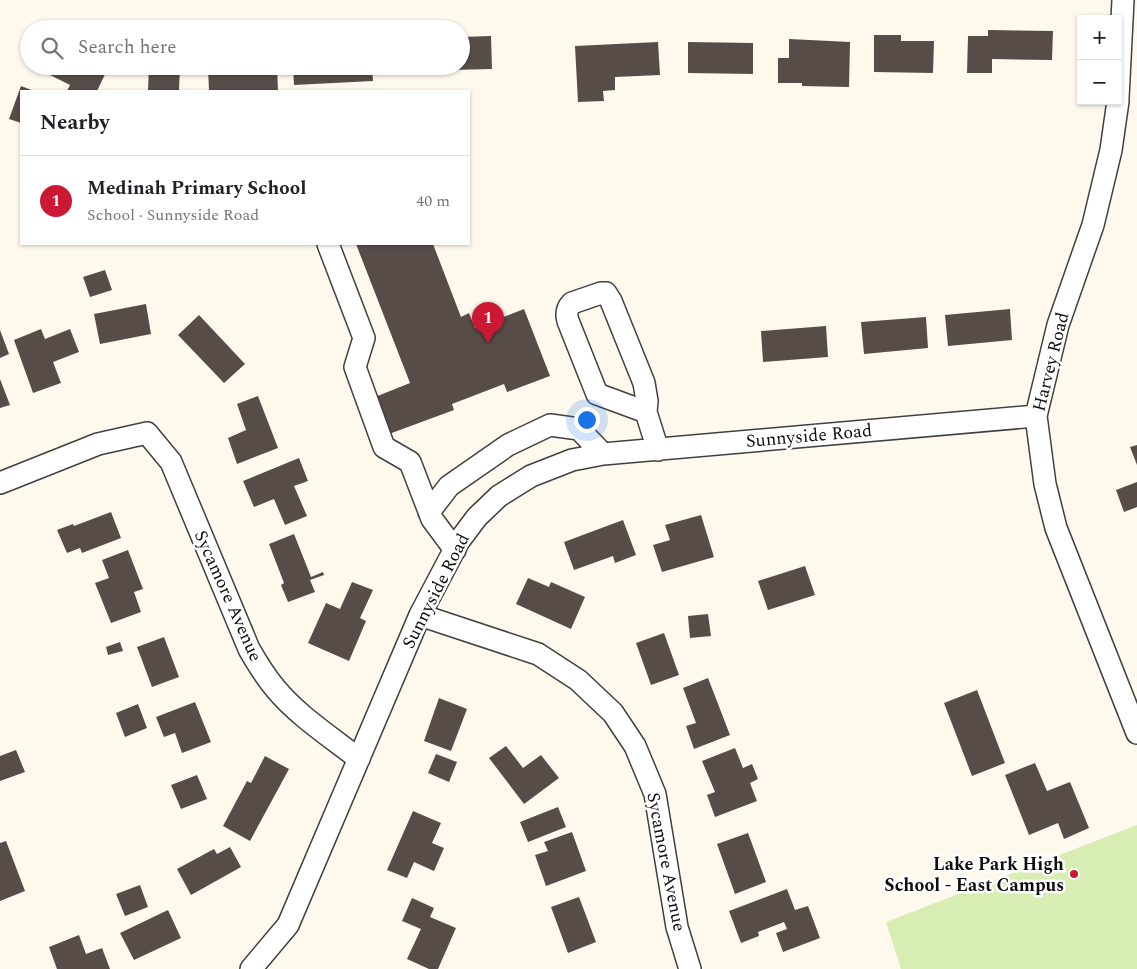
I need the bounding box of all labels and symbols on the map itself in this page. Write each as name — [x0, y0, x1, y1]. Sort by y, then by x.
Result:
pin: 1 — [472, 302, 504, 343]
street label: Harvey Road — [1026, 309, 1076, 415]
your location — [574, 407, 600, 433]
street label: Sunnyside Road — [745, 417, 873, 455]
street label: Sycamore Avenue — [187, 526, 269, 666]
street label: Sunnyside Road — [395, 529, 477, 653]
street label: Sycamore Avenue — [639, 790, 693, 934]
place label: Lake Park High School - East Campus — [884, 851, 1064, 899]
marker: Lake Park High School - East Campus — [1068, 868, 1080, 880]

